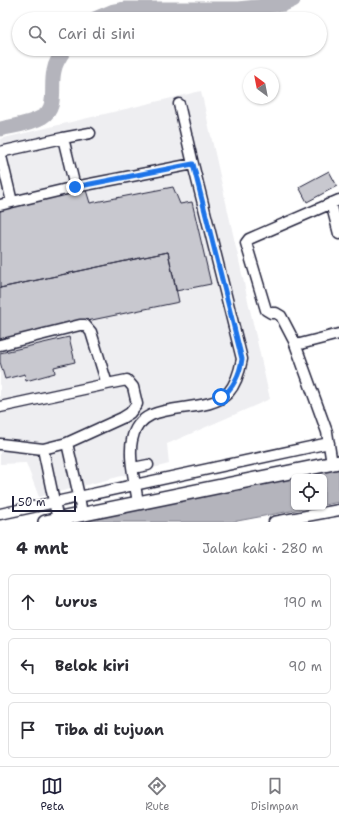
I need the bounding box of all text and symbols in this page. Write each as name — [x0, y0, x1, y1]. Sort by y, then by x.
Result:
search box — [12, 12, 327, 56]
icon: search — [26, 23, 48, 45]
text: Cari di sini — [58, 24, 135, 44]
north arrow — [243, 68, 279, 104]
route end — [66, 178, 84, 196]
route start — [212, 388, 230, 406]
map controls — [291, 474, 327, 510]
button: locate — [291, 474, 327, 510]
scale bar — [12, 494, 76, 513]
text: 50 m — [18, 495, 46, 510]
text: 4 mnt — [16, 537, 69, 559]
text: Jalan kaki · 280 m — [202, 540, 323, 557]
icon: ahead — [17, 591, 39, 613]
text: Lurus — [55, 592, 97, 612]
text: 190 m — [283, 594, 322, 611]
icon: left — [17, 655, 39, 677]
text: Belok kiri — [55, 656, 129, 676]
text: 90 m — [288, 658, 322, 675]
icon: arrive — [17, 719, 39, 741]
text: Tiba di tujuan — [55, 720, 164, 740]
tab: Peta — [41, 775, 64, 814]
tab: Rute — [145, 775, 170, 814]
tab: Disimpan — [251, 775, 298, 814]

